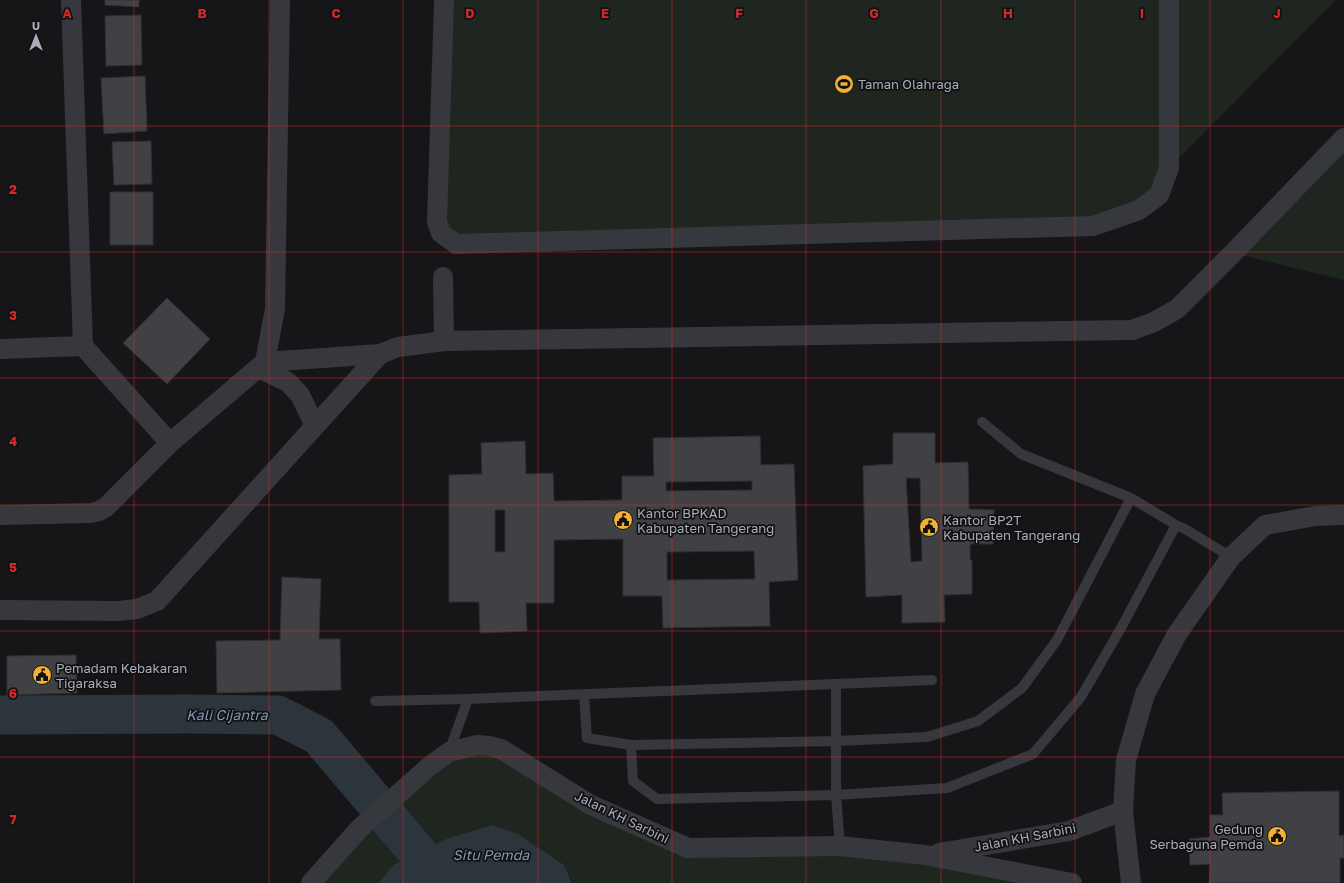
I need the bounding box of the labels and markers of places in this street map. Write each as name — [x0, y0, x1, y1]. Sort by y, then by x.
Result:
sports icon: Taman Olahraga — [833, 73, 855, 95]
place label: Taman Olahraga — [858, 76, 959, 92]
place label: Kantor BPKAD Kabupaten Tangerang — [637, 505, 774, 536]
public building icon: Kantor BPKAD Kabupaten Tangerang — [612, 509, 634, 531]
place label: Kantor BP2T Kabupaten Tangerang — [943, 512, 1080, 543]
public building icon: Kantor BP2T Kabupaten Tangerang — [918, 516, 940, 538]
place label: Pemadam Kebakaran Tigaraksa — [56, 660, 187, 691]
public building icon: Pemadam Kebakaran Tigaraksa — [31, 664, 53, 686]
place label: Gedung Serbaguna Pemda — [1150, 821, 1263, 852]
public building icon: Gedung Serbaguna Pemda — [1266, 825, 1288, 847]

